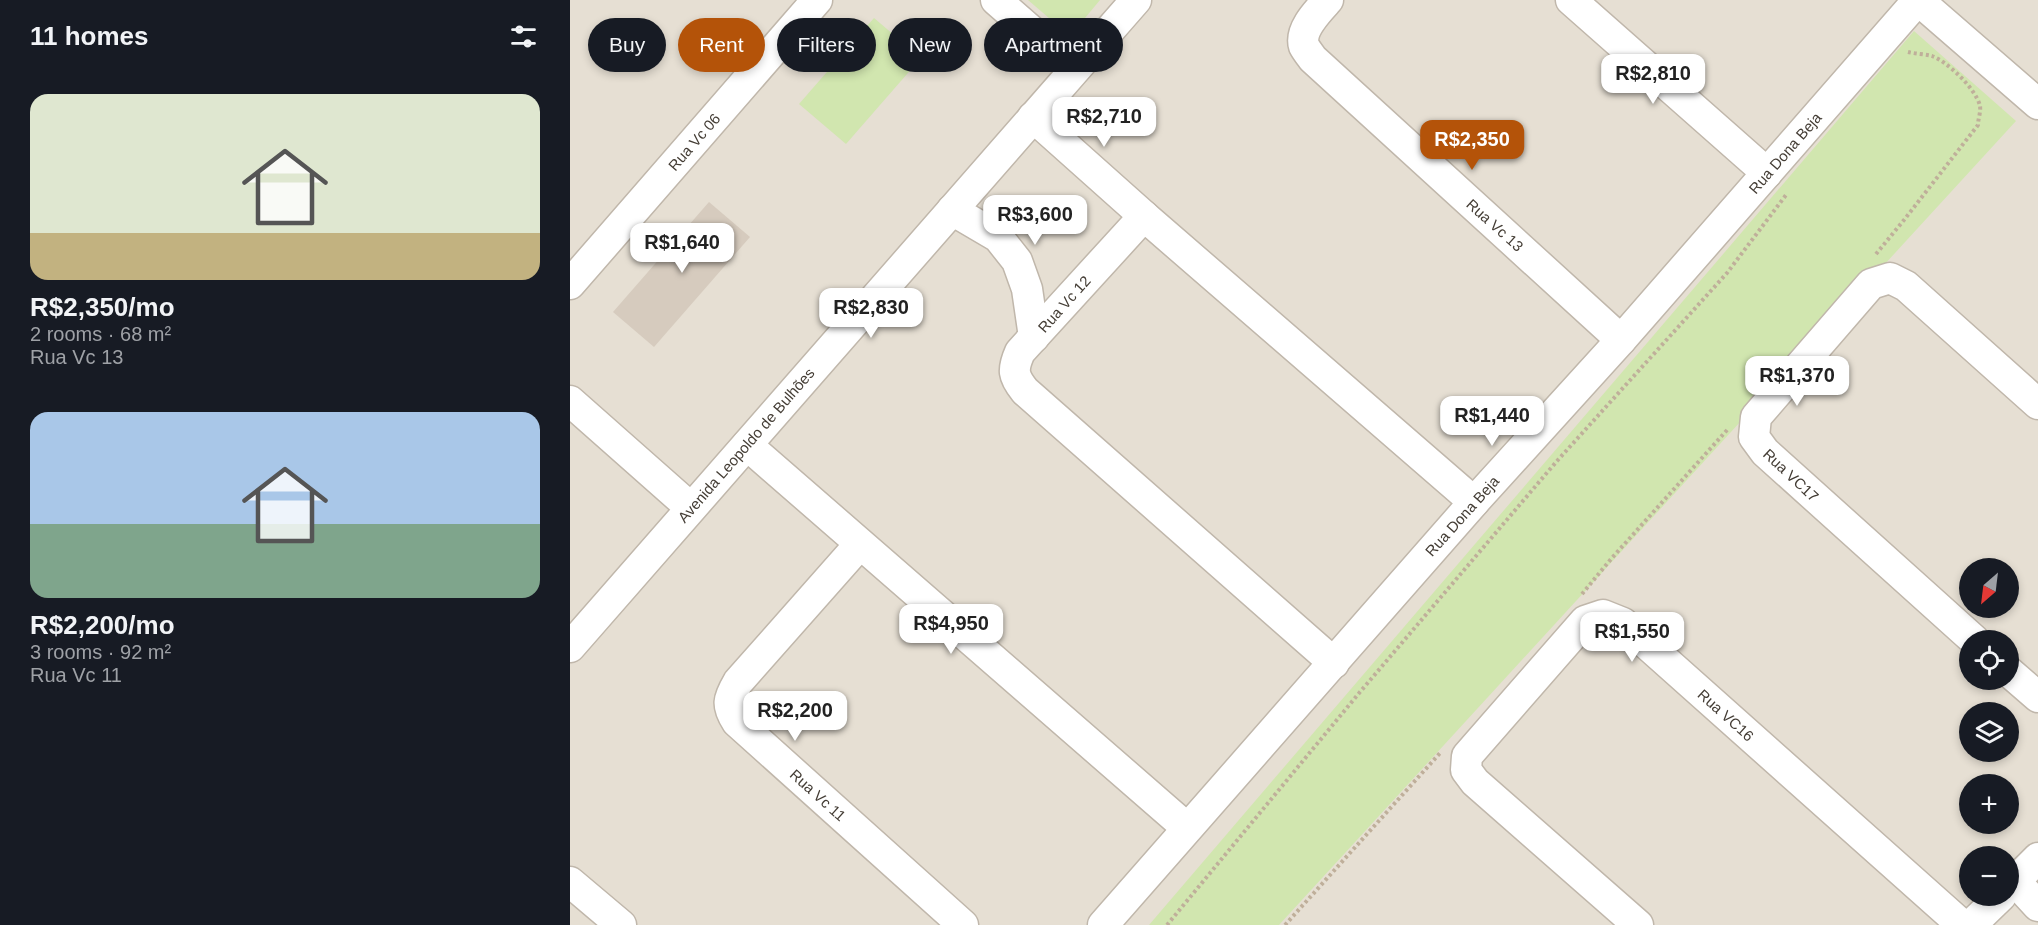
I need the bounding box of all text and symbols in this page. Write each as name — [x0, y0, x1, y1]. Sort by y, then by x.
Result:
chip: Buy — [588, 18, 666, 72]
chip: Rent — [678, 18, 765, 72]
chip: Filters — [777, 18, 876, 72]
chip: New — [888, 18, 972, 72]
chip: Apartment — [984, 18, 1123, 72]
icon: filters — [507, 20, 540, 53]
text: 11 homes — [30, 21, 149, 51]
pin: R$2,810 — [1598, 54, 1708, 105]
text: R$2,810 — [1615, 62, 1691, 84]
pin: R$2,710 — [1049, 97, 1159, 148]
text: R$2,710 — [1066, 105, 1142, 127]
street label: Rua Dona Beja — [1745, 109, 1825, 197]
street label: Rua Vc 06 — [665, 110, 723, 174]
pin: R$2,350 — [1417, 120, 1527, 171]
text: R$2,350 — [1434, 128, 1510, 150]
icon: home — [231, 133, 339, 241]
pin: R$3,600 — [980, 195, 1090, 246]
street label: Rua Vc 13 — [1463, 195, 1527, 255]
text: R$3,600 — [997, 203, 1073, 225]
pin: R$1,640 — [627, 223, 737, 274]
text: R$1,640 — [644, 231, 720, 253]
street label: Rua Vc 12 — [1034, 272, 1094, 336]
pin: R$2,830 — [816, 288, 926, 339]
text: R$2,350/mo — [30, 292, 175, 322]
text: R$2,830 — [833, 296, 909, 318]
text: 2 rooms · 68 m² — [30, 323, 171, 345]
text: Rua Vc 13 — [30, 346, 123, 368]
pin: R$1,370 — [1742, 356, 1852, 407]
street label: Avenida Leopoldo de Bulhões — [674, 364, 818, 526]
text: R$1,370 — [1759, 364, 1835, 386]
pin: R$1,440 — [1437, 396, 1547, 447]
text: R$1,440 — [1454, 404, 1530, 426]
street label: Rua VC17 — [1760, 445, 1822, 505]
icon: home — [231, 451, 339, 559]
street label: Rua Dona Beja — [1422, 472, 1503, 559]
north arrow — [1959, 558, 2019, 618]
map controls — [1959, 558, 2019, 906]
pin: R$4,950 — [896, 604, 1006, 655]
text: R$2,200/mo — [30, 610, 175, 640]
text: R$4,950 — [913, 612, 989, 634]
pin: R$1,550 — [1577, 612, 1687, 663]
text: R$1,550 — [1594, 620, 1670, 642]
button: locate — [1959, 630, 2019, 690]
text: 3 rooms · 92 m² — [30, 641, 171, 663]
text: Rua Vc 11 — [30, 664, 122, 686]
street label: Rua VC16 — [1695, 686, 1757, 744]
pin: R$2,200 — [740, 691, 850, 742]
text: R$2,200 — [757, 699, 833, 721]
button: layers — [1959, 702, 2019, 762]
street label: Rua Vc 11 — [787, 766, 849, 824]
button: + — [1959, 774, 2019, 834]
button: − — [1959, 846, 2019, 906]

